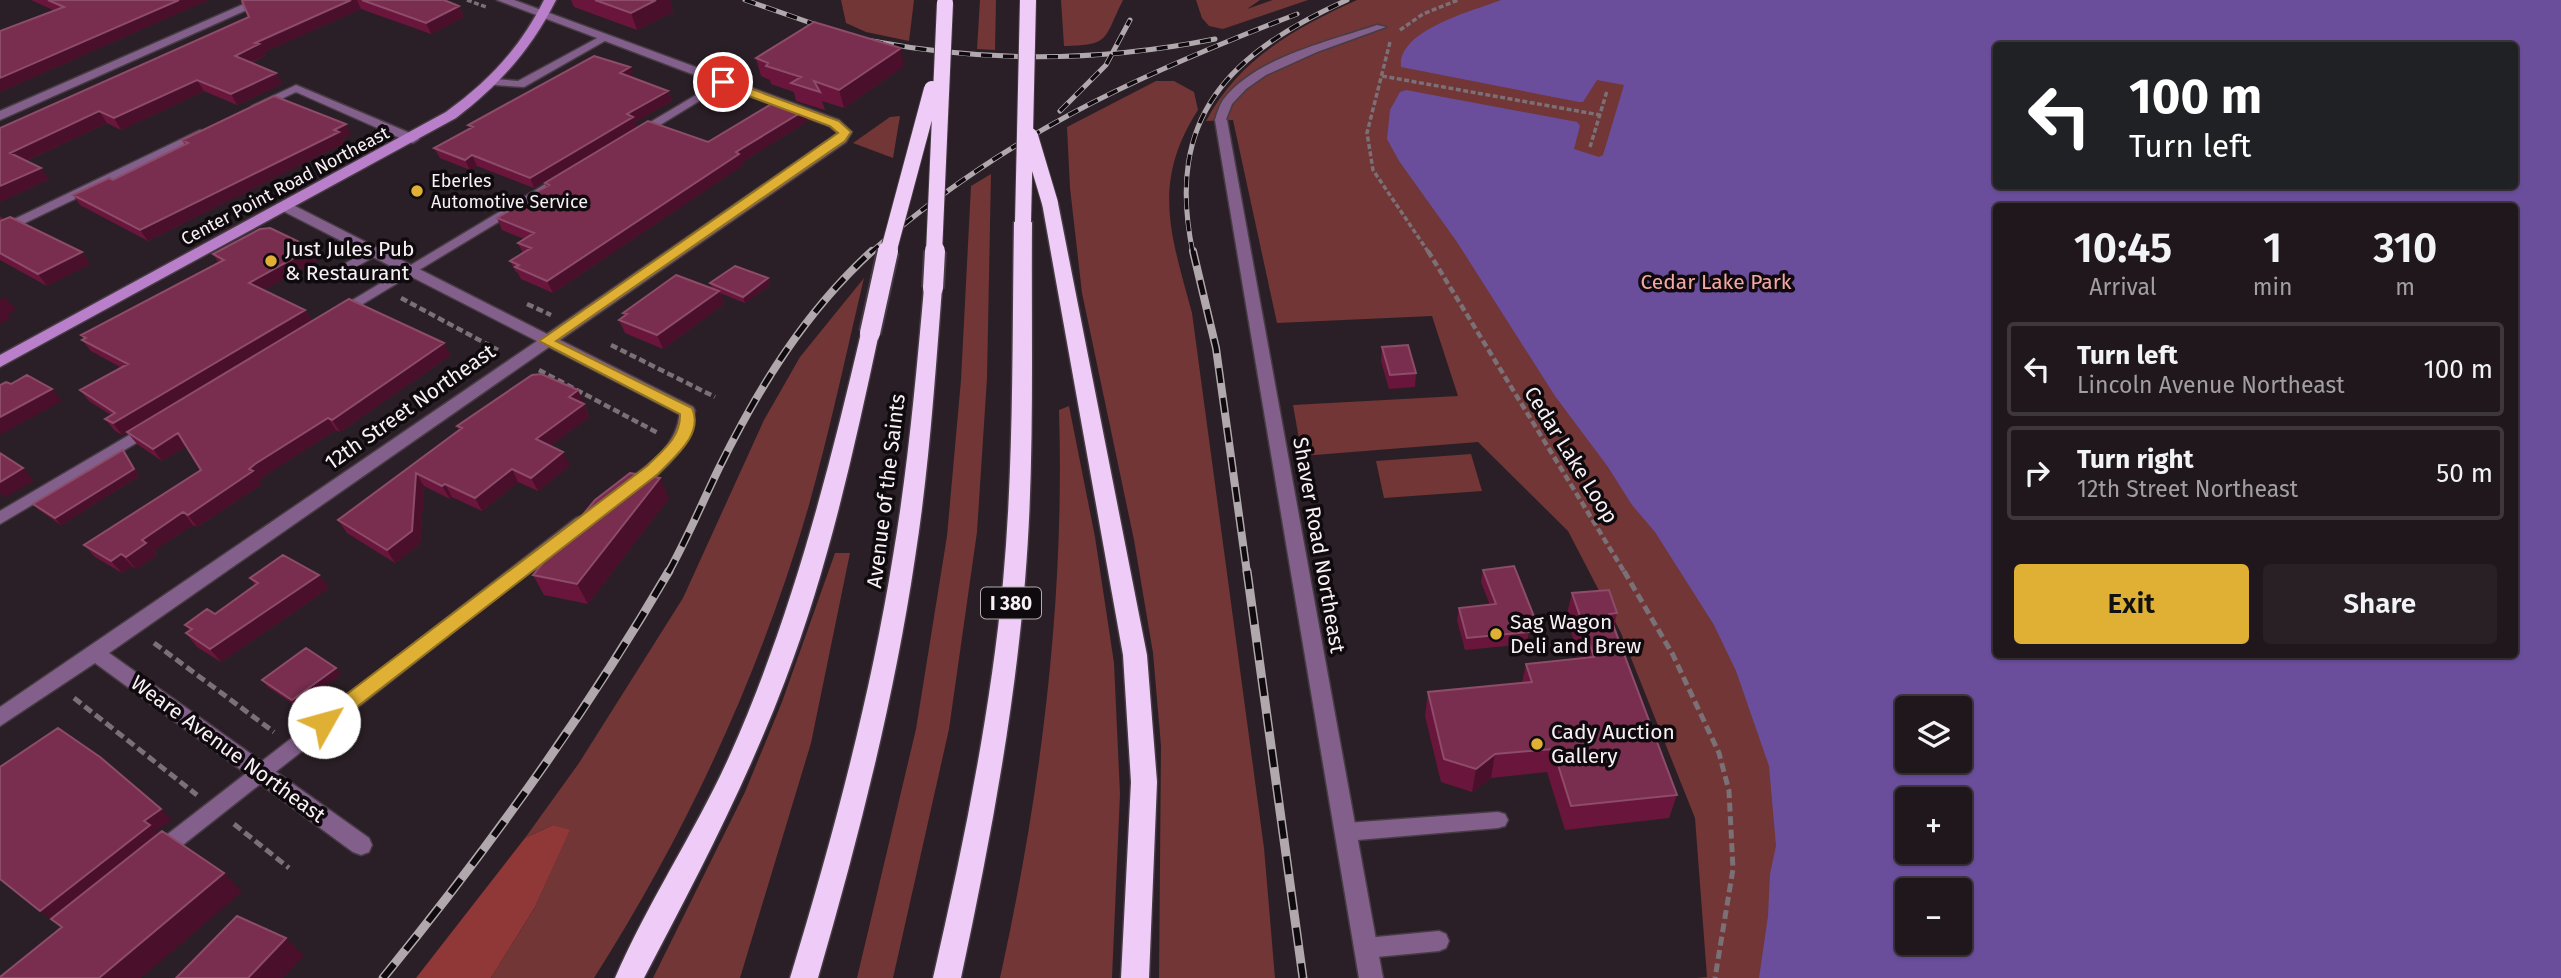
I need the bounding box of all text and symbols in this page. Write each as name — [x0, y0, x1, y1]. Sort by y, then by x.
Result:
pin — [693, 52, 753, 112]
icon: arrive — [704, 63, 742, 101]
text: 100 m — [2129, 67, 2262, 126]
icon: left — [2014, 70, 2105, 161]
street label: Center Point Road Northeast — [177, 122, 393, 250]
text: Turn left — [2129, 127, 2251, 165]
place label: Eberles Automotive Service — [431, 170, 588, 213]
marker: Eberles Automotive Service — [409, 183, 425, 199]
text: 10:45 — [2074, 223, 2172, 273]
text: 1 — [2263, 223, 2282, 273]
text: 310 — [2373, 223, 2437, 273]
place label: Just Jules Pub & Restaurant — [285, 236, 414, 286]
marker: Just Jules Pub & Restaurant — [263, 253, 279, 269]
park label: Cedar Lake Park — [1640, 269, 1792, 295]
text: Arrival — [2089, 273, 2157, 301]
text: min — [2253, 273, 2292, 301]
text: m — [2395, 273, 2415, 301]
street label: 12th Street Northeast — [320, 338, 500, 476]
text: Turn left — [2077, 340, 2178, 371]
icon: left — [2018, 350, 2056, 388]
text: 100 m — [2424, 354, 2493, 385]
text: Lincoln Avenue Northeast — [2077, 371, 2345, 399]
street label: Cedar Lake Loop — [1518, 382, 1624, 528]
street label: Avenue of the Saints — [861, 392, 911, 590]
street label: Shaver Road Northeast — [1287, 435, 1351, 655]
text: Turn right — [2077, 444, 2194, 475]
icon: right — [2018, 454, 2056, 492]
text: 50 m — [2436, 458, 2493, 489]
text: 12th Street Northeast — [2077, 475, 2298, 503]
button: Exit — [2014, 564, 2249, 644]
button: Share — [2263, 564, 2497, 644]
road number: I 380 — [981, 588, 1041, 618]
place label: Sag Wagon Deli and Brew — [1510, 609, 1641, 659]
marker: Sag Wagon Deli and Brew — [1488, 626, 1504, 642]
street label: Weare Avenue Northeast — [126, 670, 331, 829]
position arrow — [287, 685, 361, 759]
map controls — [1895, 696, 1972, 955]
button: layers — [1895, 696, 1972, 773]
place label: Cady Auction Gallery — [1551, 719, 1675, 769]
marker: Cady Auction Gallery — [1529, 736, 1545, 752]
button: + — [1895, 787, 1972, 864]
button: − — [1895, 878, 1972, 955]

